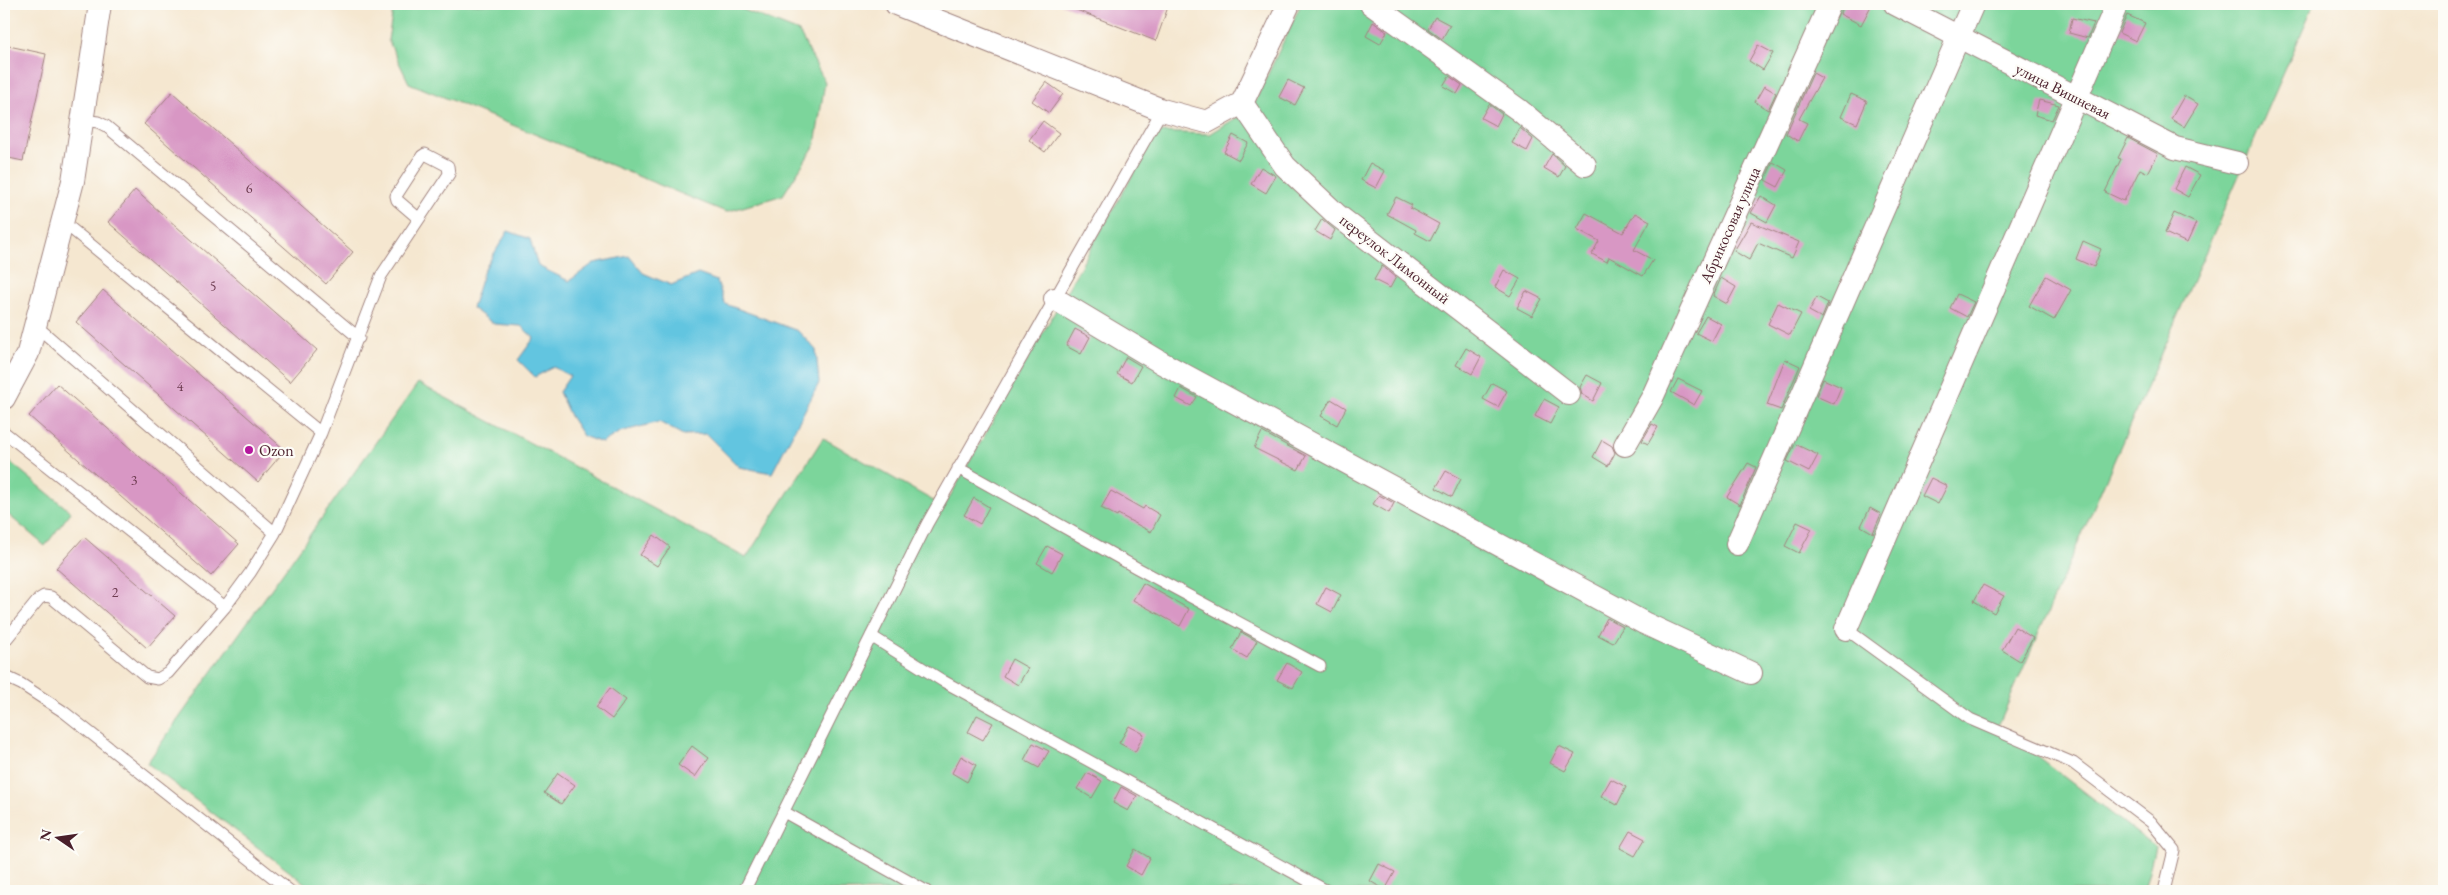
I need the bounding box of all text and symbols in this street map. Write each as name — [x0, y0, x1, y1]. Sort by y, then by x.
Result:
street label: улица Вишневая — [2012, 58, 2114, 124]
street label: Абрикосовая улица — [1695, 163, 1765, 287]
house number: 6 — [246, 179, 253, 197]
street label: переулок Лимонный — [1336, 209, 1455, 309]
house number: 5 — [210, 277, 216, 295]
house number: 4 — [177, 377, 184, 395]
place label: Ozon — [259, 440, 294, 461]
marker: Ozon — [243, 444, 255, 456]
house number: 3 — [131, 471, 138, 489]
house number: 2 — [112, 583, 119, 601]
north arrow — [32, 812, 82, 862]
text: N — [35, 827, 56, 843]

